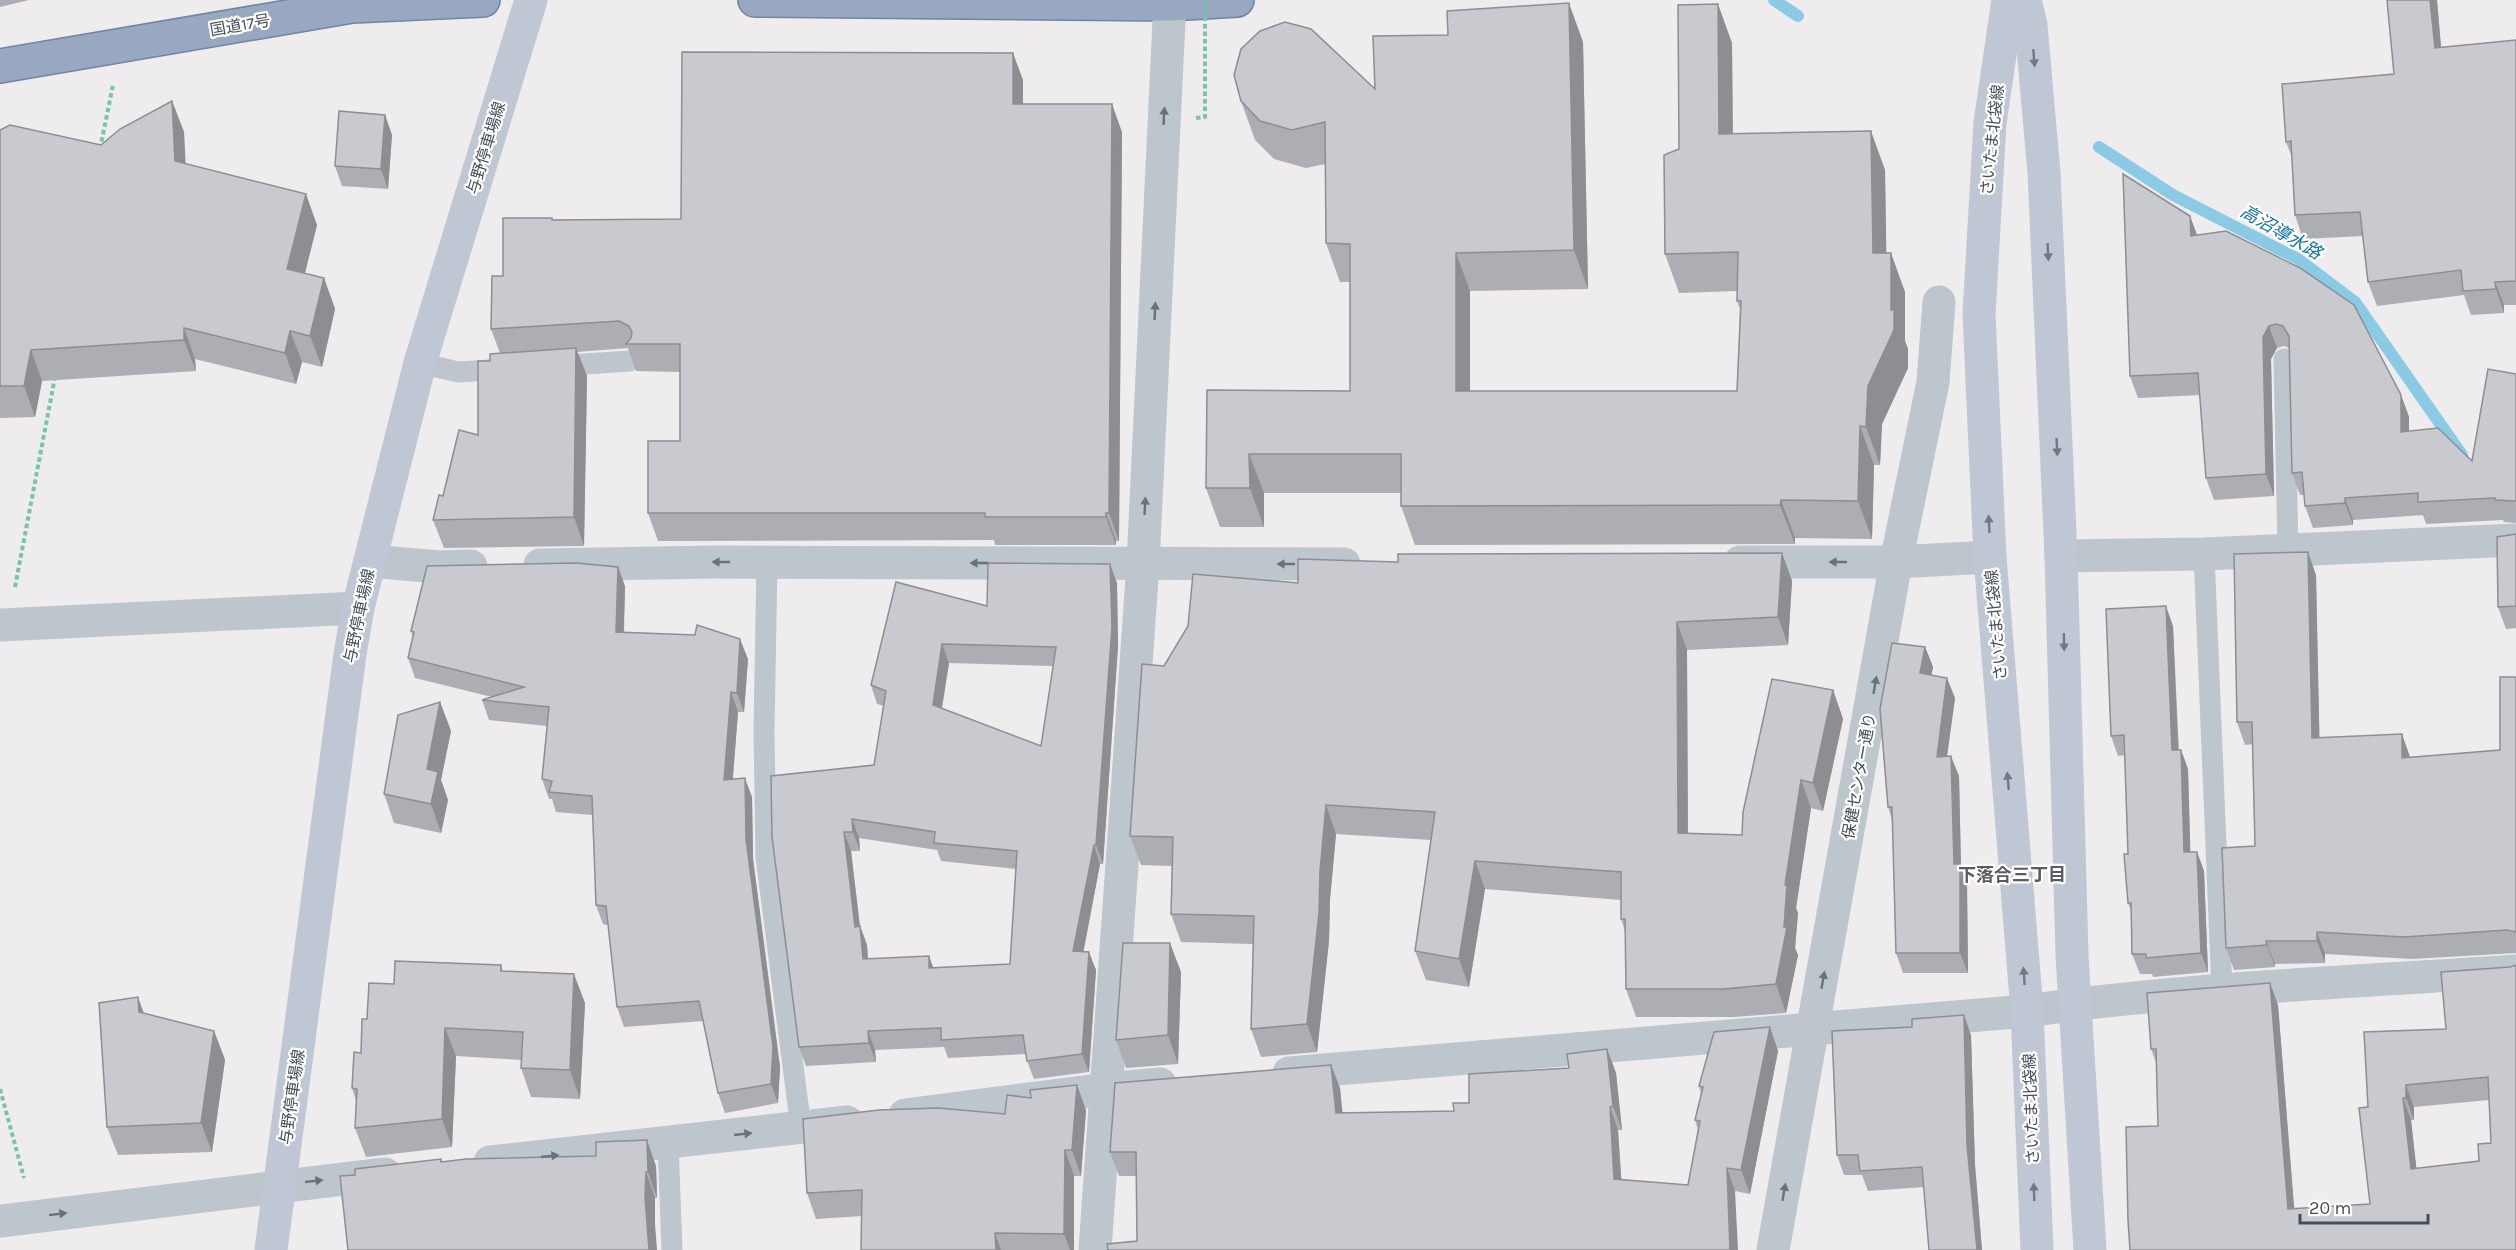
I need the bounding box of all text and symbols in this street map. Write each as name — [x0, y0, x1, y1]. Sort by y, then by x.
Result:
street label: 国道17号 — [208, 10, 272, 40]
one-way arrow — [2029, 48, 2039, 67]
street label: さいたま北袋線 — [1977, 84, 2007, 196]
street label: 与野停車場線 — [463, 99, 509, 197]
one-way arrow — [1160, 107, 1169, 126]
water label: 高沼導水路 — [2237, 200, 2327, 265]
one-way arrow — [2043, 243, 2052, 262]
one-way arrow — [1150, 302, 1159, 321]
one-way arrow — [2052, 437, 2061, 456]
one-way arrow — [1141, 496, 1150, 515]
one-way arrow — [1984, 515, 1993, 534]
one-way arrow — [712, 557, 731, 567]
one-way arrow — [1828, 557, 1847, 567]
one-way arrow — [970, 558, 989, 568]
one-way arrow — [1276, 559, 1295, 569]
street label: 与野停車場線 — [340, 567, 378, 665]
street label: さいたま北袋線 — [1982, 569, 2010, 681]
one-way arrow — [2059, 632, 2068, 651]
one-way arrow — [1871, 675, 1880, 694]
street label: 保健センター通り — [1839, 711, 1879, 841]
one-way arrow — [2004, 772, 2013, 791]
district label: 下落合三丁目 — [1958, 864, 2066, 886]
one-way arrow — [2019, 966, 2029, 985]
one-way arrow — [1818, 970, 1827, 989]
street label: 与野停車場線 — [276, 1048, 308, 1146]
street label: さいたま北袋線 — [2020, 1053, 2042, 1165]
one-way arrow — [734, 1130, 753, 1139]
one-way arrow — [540, 1151, 559, 1161]
one-way arrow — [305, 1177, 324, 1186]
one-way arrow — [2030, 1182, 2039, 1201]
one-way arrow — [1780, 1183, 1789, 1202]
scale bar — [2300, 1187, 2428, 1225]
text: 20 m — [2309, 1197, 2351, 1219]
one-way arrow — [49, 1209, 68, 1218]

